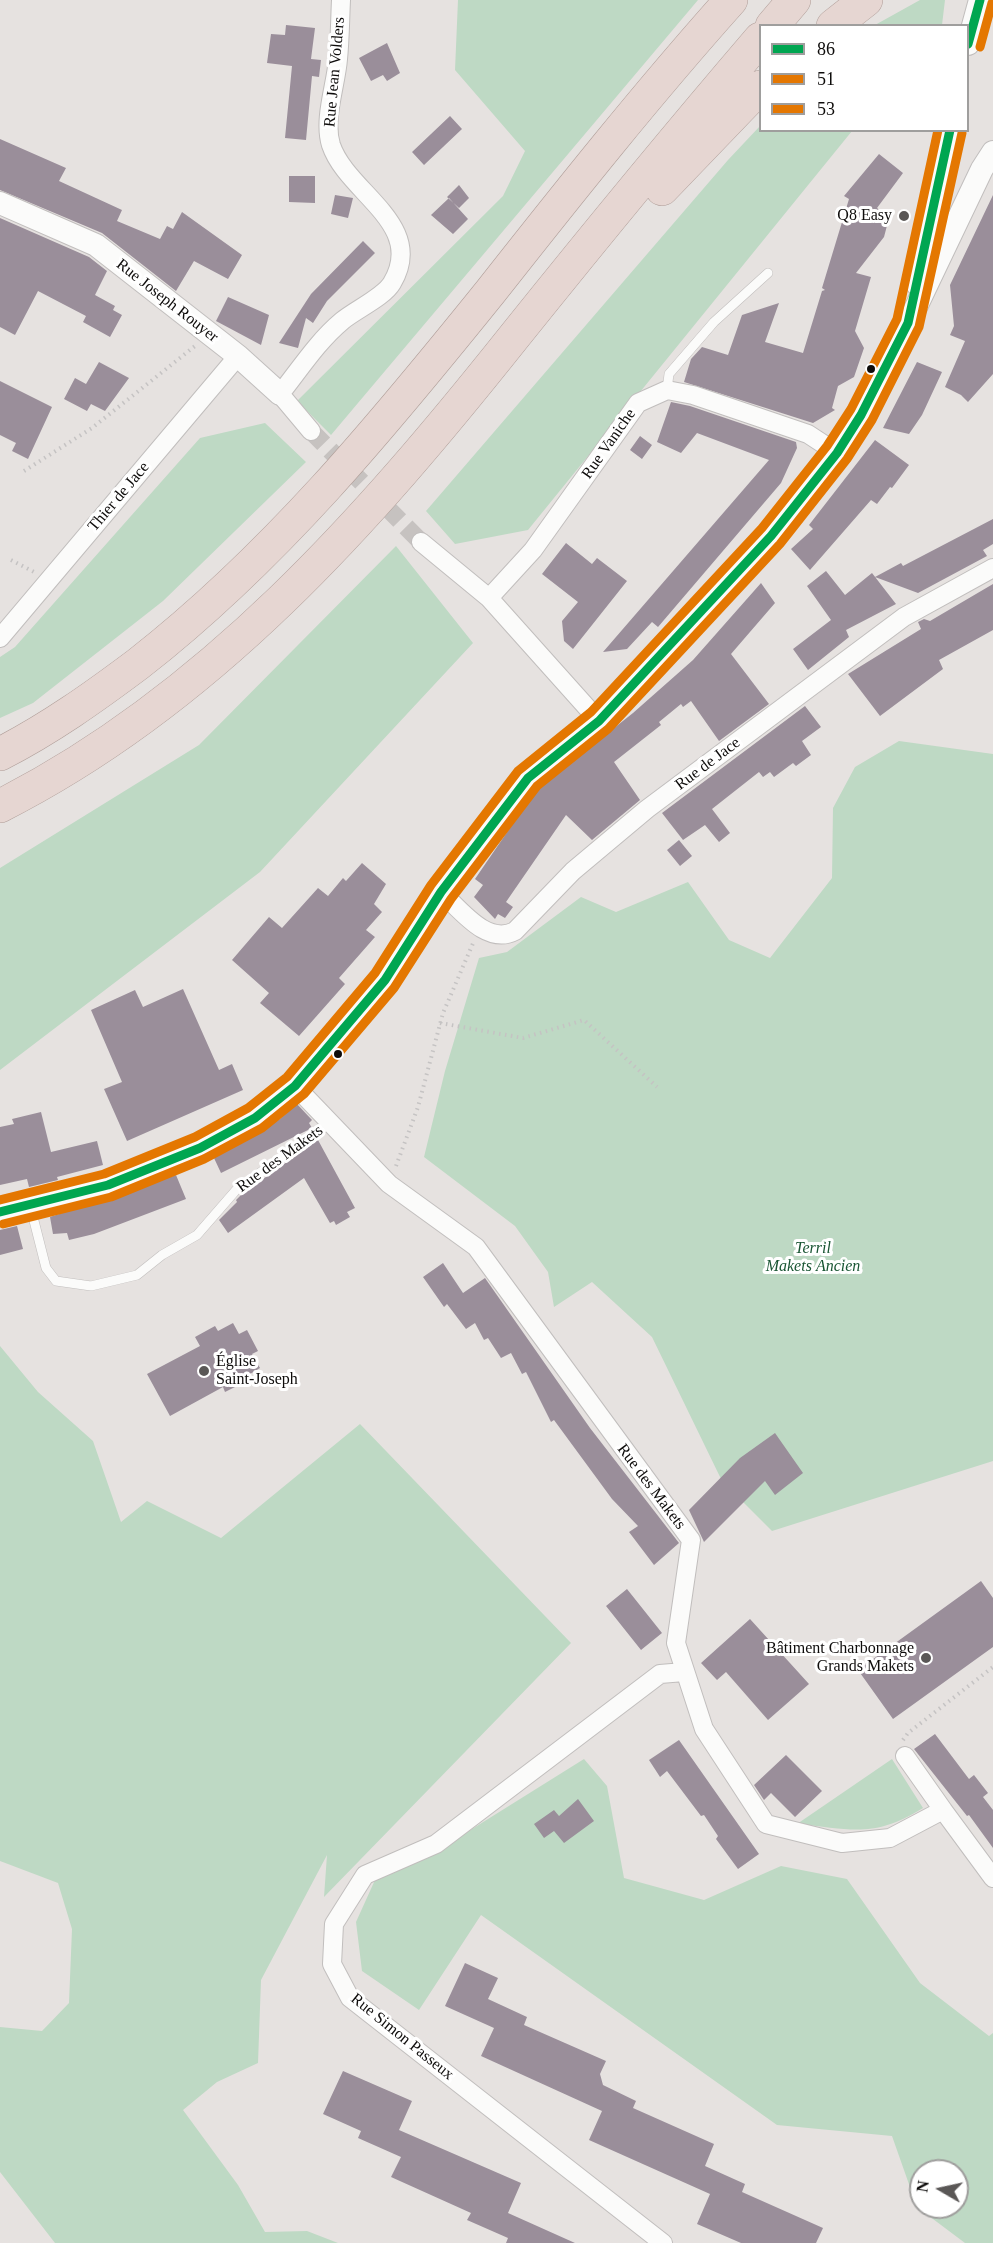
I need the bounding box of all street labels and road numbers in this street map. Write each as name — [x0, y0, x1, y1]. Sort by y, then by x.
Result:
street label: Rue Jean Volders — [321, 16, 349, 128]
street label: Rue Joseph Rouyer — [112, 255, 222, 347]
street label: Rue Vaniche — [578, 405, 640, 483]
street label: Thier de Jace — [84, 458, 154, 536]
street label: Rue de Jace — [672, 733, 744, 795]
street label: Rue des Makets — [233, 1121, 327, 1197]
street label: Rue des Makets — [613, 1440, 689, 1534]
street label: Rue Simon Passeux — [347, 1990, 457, 2084]

